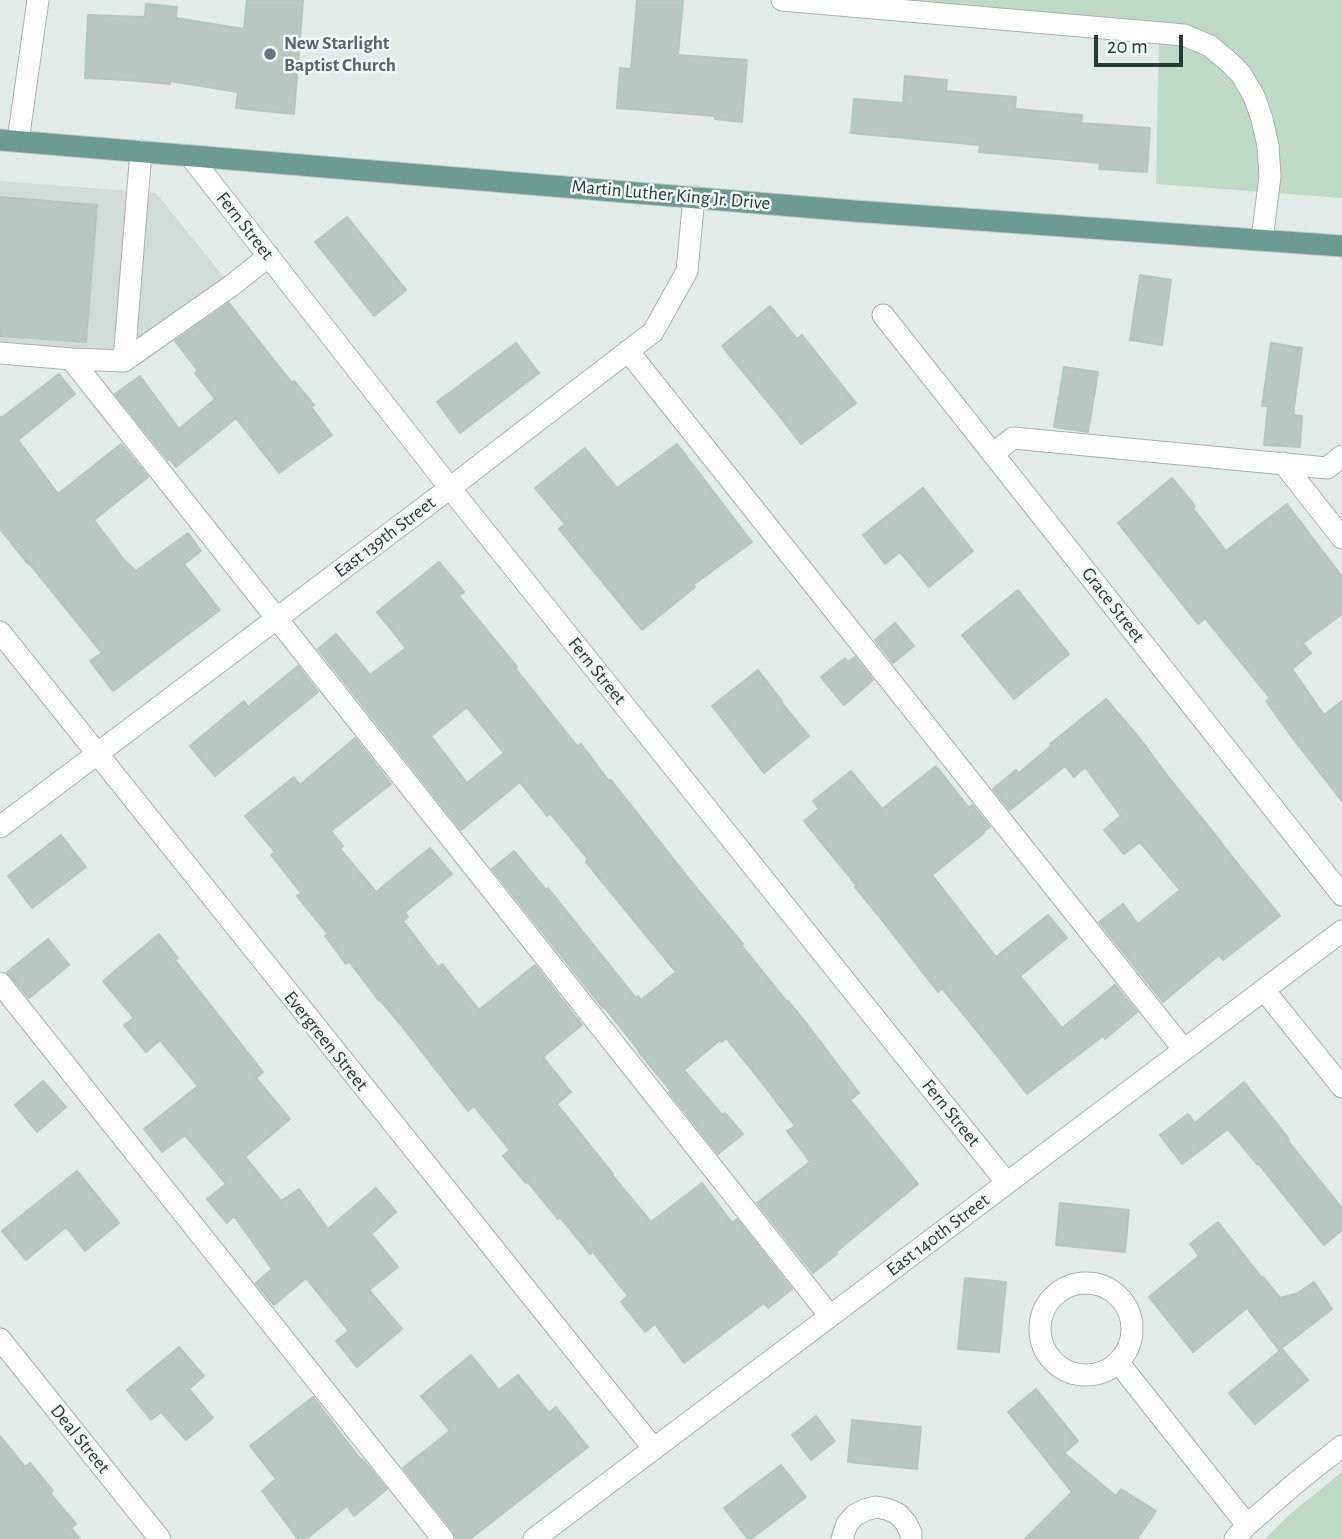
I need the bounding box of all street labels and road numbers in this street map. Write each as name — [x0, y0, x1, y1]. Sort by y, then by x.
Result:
street label: Martin Luther King Jr. Drive — [571, 175, 771, 215]
street label: Fern Street — [211, 187, 279, 265]
street label: East 139th Street — [330, 492, 440, 582]
street label: Grace Street — [1076, 563, 1150, 647]
street label: Fern Street — [563, 633, 631, 709]
street label: Evergreen Street — [279, 987, 373, 1095]
street label: Fern Street — [917, 1075, 985, 1151]
street label: East 140th Street — [882, 1189, 994, 1281]
street label: Deal Street — [45, 1400, 115, 1478]

